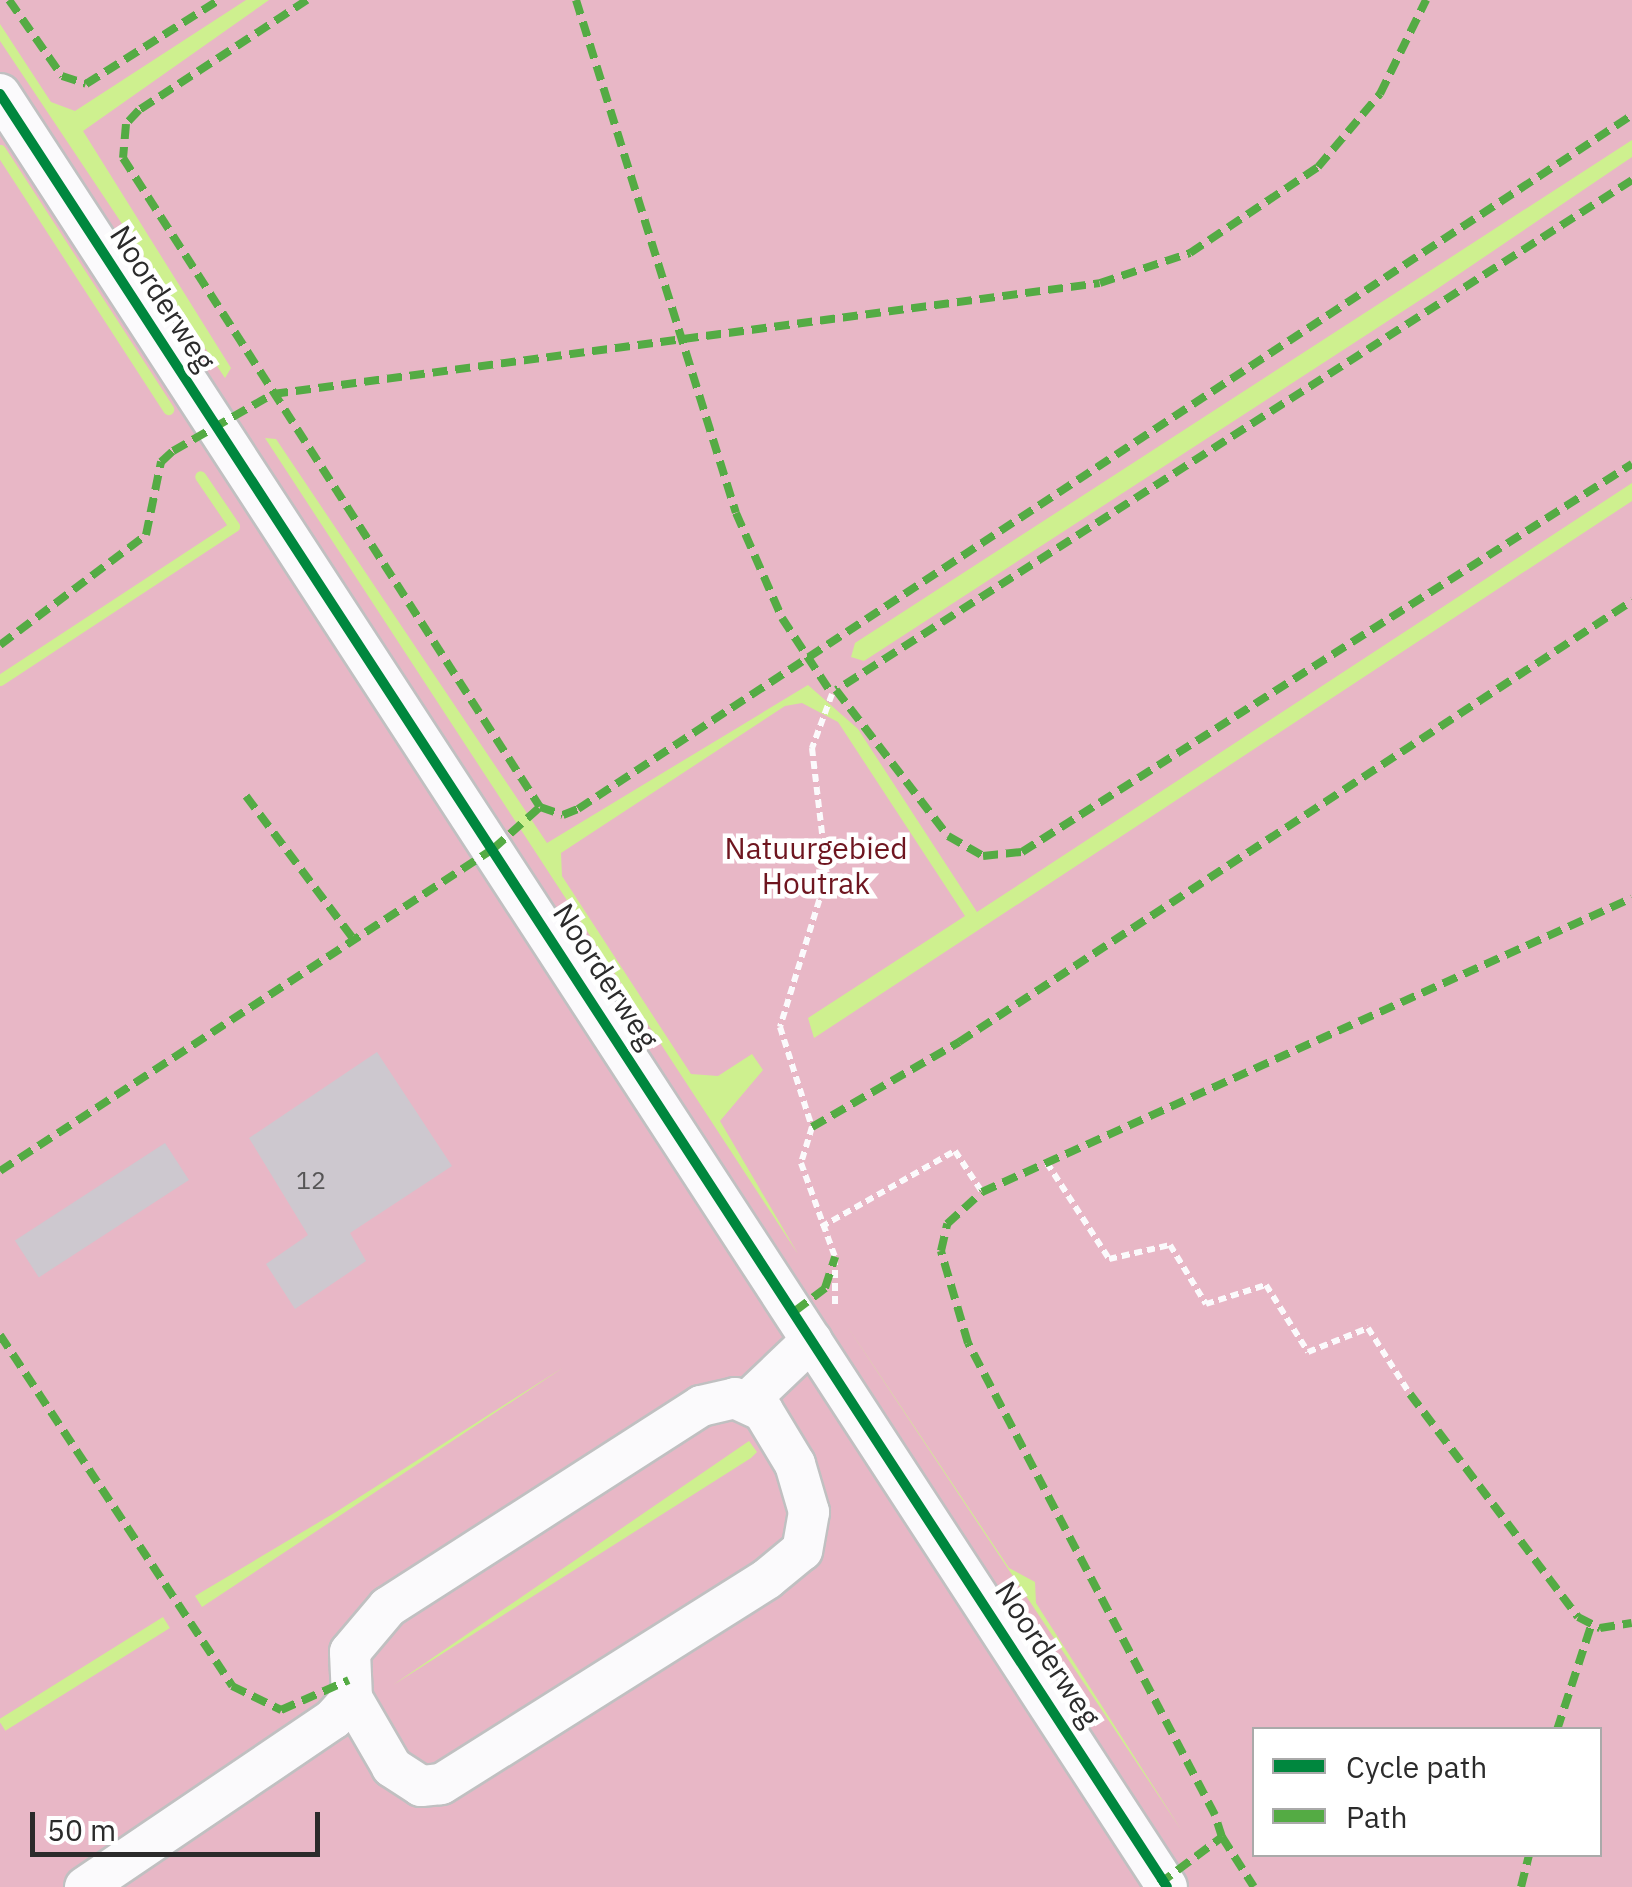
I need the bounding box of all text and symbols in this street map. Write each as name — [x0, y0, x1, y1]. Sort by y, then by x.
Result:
street label: Noorderweg — [103, 219, 223, 377]
park label: Natuurgebied Houtrak — [724, 830, 908, 900]
street label: Noorderweg — [546, 897, 666, 1055]
house number: 12 — [296, 1165, 326, 1195]
street label: Noorderweg — [988, 1575, 1108, 1733]
legend — [1252, 1727, 1602, 1857]
text: Cycle path — [1346, 1747, 1487, 1786]
scale bar — [35, 1792, 325, 1854]
text: Path — [1346, 1797, 1407, 1836]
text: 50 m — [47, 1810, 116, 1849]

